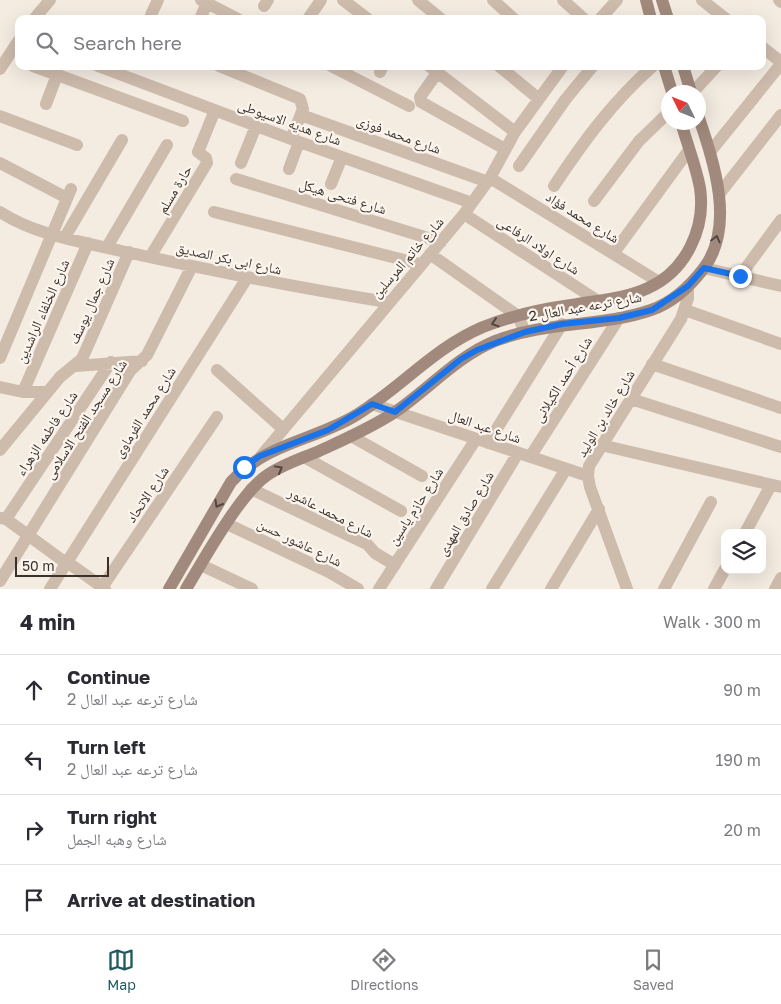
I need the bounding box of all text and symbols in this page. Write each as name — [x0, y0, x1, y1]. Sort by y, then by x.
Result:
search box — [15, 15, 766, 70]
icon: search — [33, 29, 61, 57]
text: Search here — [73, 31, 182, 54]
north arrow — [661, 85, 706, 130]
street label: شارع هديه الاسيوطى — [235, 95, 344, 150]
street label: شارع محمد فوزى — [354, 111, 443, 159]
street label: حارة مسلم — [153, 162, 197, 217]
street label: شارع فتحى هيكل — [297, 175, 389, 219]
street label: شارع محمد فؤاد — [542, 188, 623, 248]
street label: شارع اولاد الرفاعى — [494, 212, 583, 280]
street label: شارع خاتم المرسلين — [367, 213, 448, 302]
one-way arrow — [710, 234, 721, 243]
street label: شارع ابى بكر الصديق — [174, 239, 283, 279]
street label: شارع جمال يوسف — [64, 255, 119, 347]
street label: شارع الخلفاء الراشدين — [11, 256, 74, 366]
route end — [729, 265, 752, 288]
street label: شارع ترعه عبد العال 2 — [527, 288, 643, 326]
one-way arrow — [492, 318, 500, 328]
street label: شارع أحمد الكيلانى — [529, 333, 597, 426]
street label: شارع مسجد الفتح الاسلامى — [40, 356, 132, 483]
street label: شارع محمد الفرماوى — [109, 363, 181, 462]
street label: شارع خالد بن الوليد — [572, 366, 639, 461]
street label: شارع فاطمه الزهراء — [11, 387, 82, 480]
street label: شارع عبد العال — [446, 406, 523, 448]
route start — [233, 456, 256, 479]
street label: شارع الاتحاد — [122, 463, 174, 526]
street label: شارع حازم ياسين — [384, 464, 448, 549]
one-way arrow — [273, 465, 282, 475]
street label: شارع صادق المهدى — [433, 468, 499, 559]
street label: شارع محمد عاشور — [284, 483, 377, 543]
one-way arrow — [214, 499, 224, 508]
street label: شارع عاشور حسن — [254, 514, 345, 572]
map controls — [721, 529, 766, 574]
button: layers — [721, 529, 766, 574]
scale bar — [15, 554, 109, 577]
text: 50 m — [22, 557, 55, 574]
text: 4 min — [20, 609, 75, 635]
text: Walk · 300 m — [663, 612, 761, 632]
text: Continue — [67, 665, 150, 688]
icon: ahead — [20, 676, 48, 704]
text: 90 m — [723, 680, 761, 700]
text: شارع ترعه عبد العال 2 — [67, 689, 198, 709]
text: Turn left — [67, 735, 146, 758]
icon: left — [20, 746, 48, 774]
text: 190 m — [715, 750, 761, 770]
text: شارع ترعه عبد العال 2 — [67, 759, 198, 779]
text: Turn right — [67, 805, 157, 828]
icon: right — [20, 816, 48, 844]
text: 20 m — [724, 820, 761, 840]
text: شارع وهبه الجمل — [67, 829, 167, 849]
icon: arrive — [20, 886, 48, 914]
text: Arrive at destination — [67, 888, 255, 911]
tab: Map — [107, 946, 136, 993]
tab: Directions — [350, 946, 419, 993]
tab: Saved — [633, 946, 674, 993]

